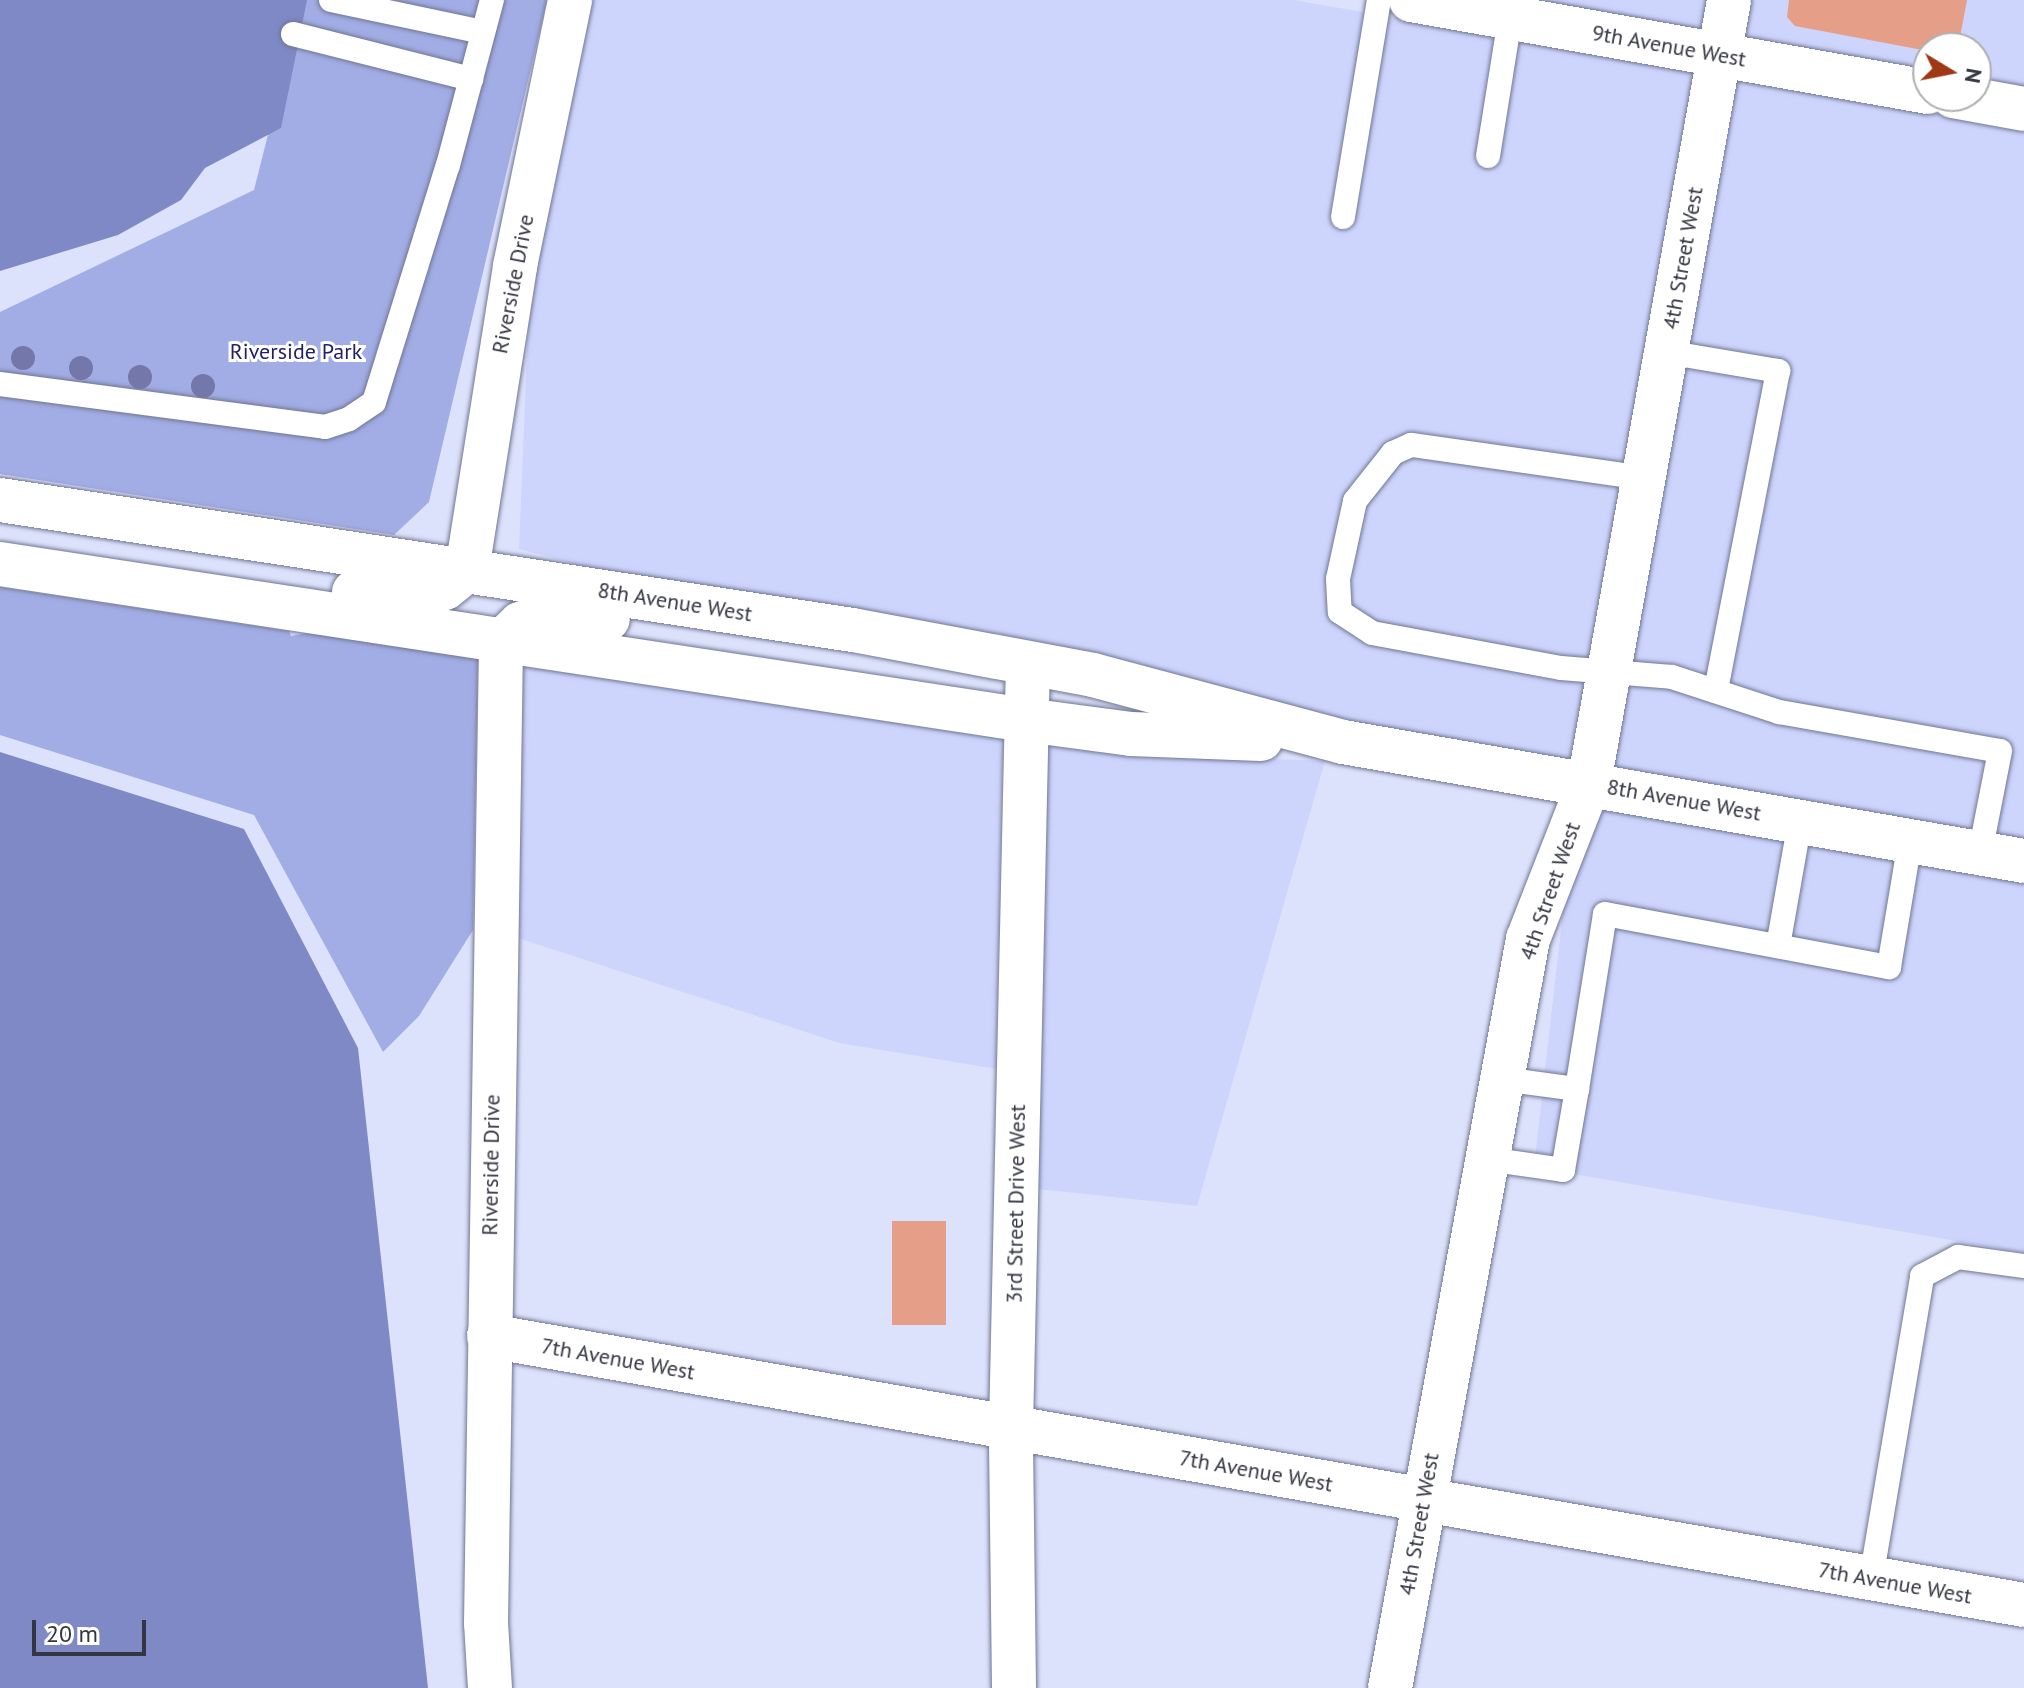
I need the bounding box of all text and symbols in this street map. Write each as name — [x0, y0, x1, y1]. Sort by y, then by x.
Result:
street label: 9th Avenue West — [1589, 19, 1749, 73]
north arrow — [1912, 32, 1992, 112]
text: N — [1959, 66, 1989, 85]
street label: 4th Street West — [1657, 185, 1709, 331]
street label: Riverside Drive — [487, 212, 539, 356]
park label: Riverside Park — [230, 339, 362, 365]
street label: 8th Avenue West — [595, 577, 755, 627]
street label: 8th Avenue West — [1604, 773, 1764, 827]
street label: 4th Street West — [1514, 818, 1586, 964]
street label: Riverside Drive — [477, 1094, 505, 1236]
street label: 3rd Street Drive West — [1001, 1104, 1031, 1304]
street label: 7th Avenue West — [539, 1332, 697, 1386]
street label: 7th Avenue West — [1177, 1444, 1335, 1498]
street label: 4th Street West — [1393, 1451, 1445, 1597]
street label: 7th Avenue West — [1816, 1556, 1974, 1610]
scale bar — [36, 1604, 150, 1654]
text: 20 m — [46, 1618, 98, 1649]

